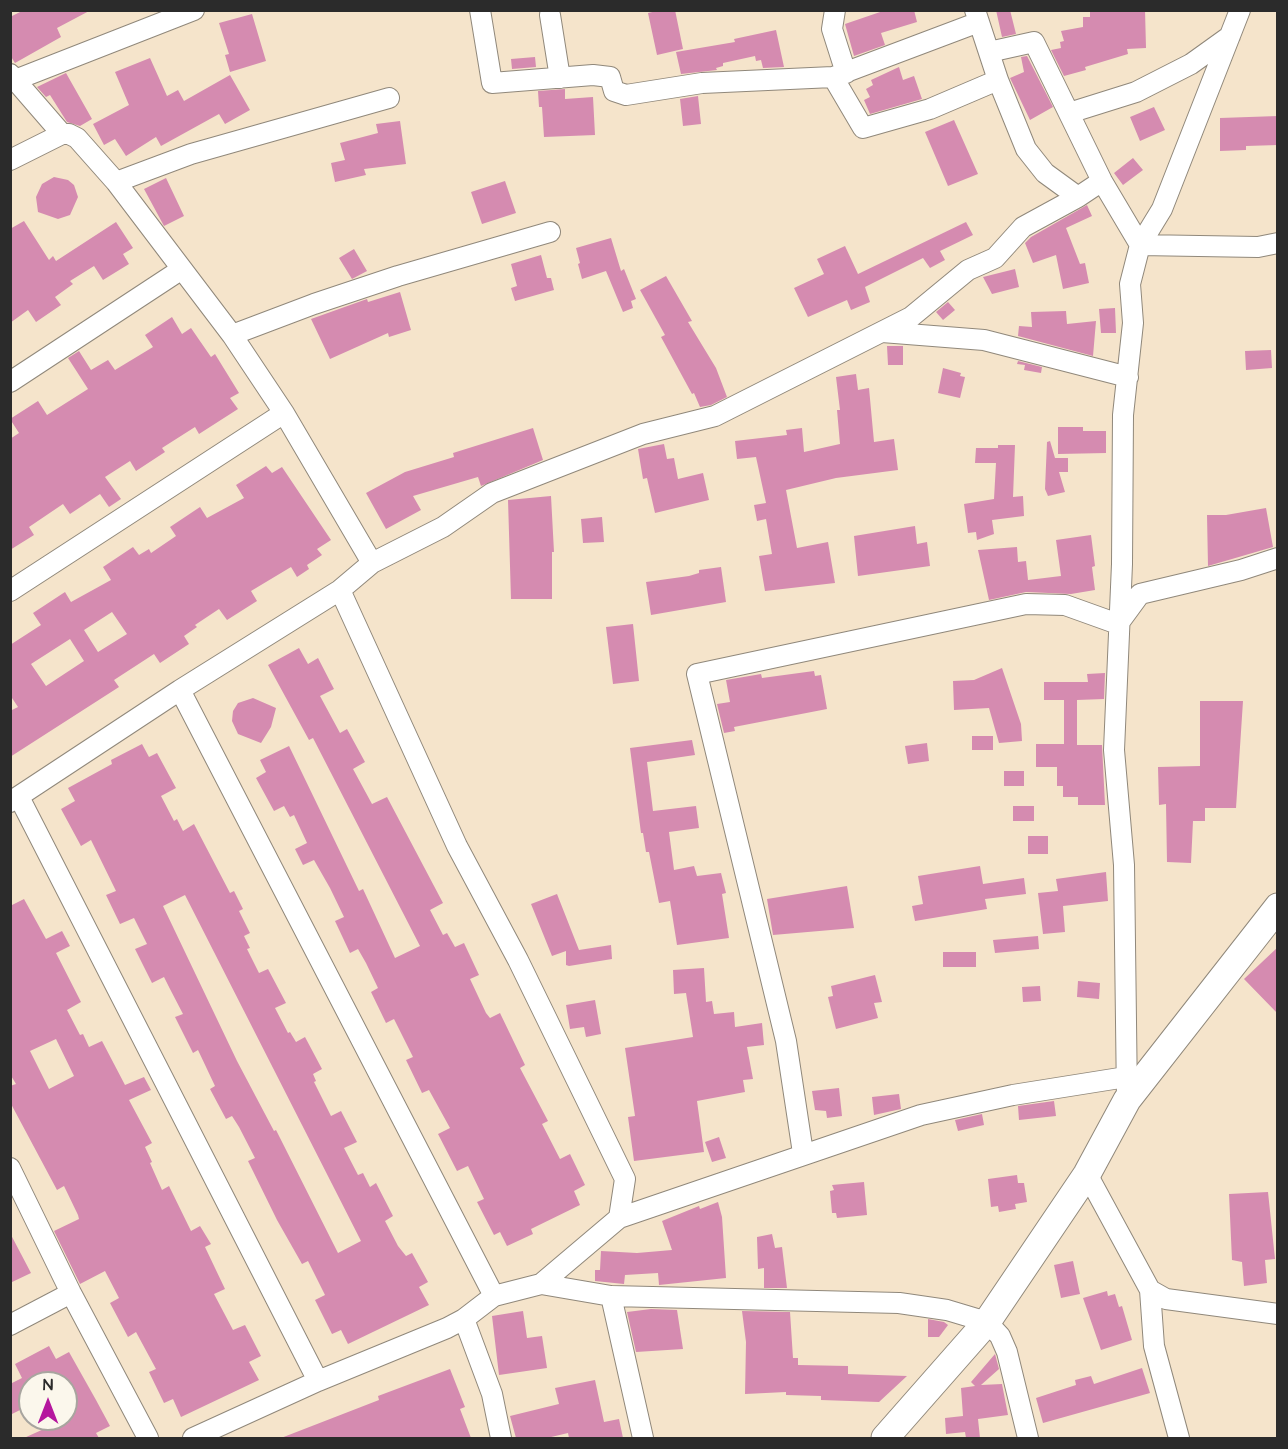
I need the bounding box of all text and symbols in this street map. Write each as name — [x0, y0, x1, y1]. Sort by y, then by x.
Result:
north arrow — [18, 1371, 78, 1431]
text: N — [43, 1374, 53, 1396]

